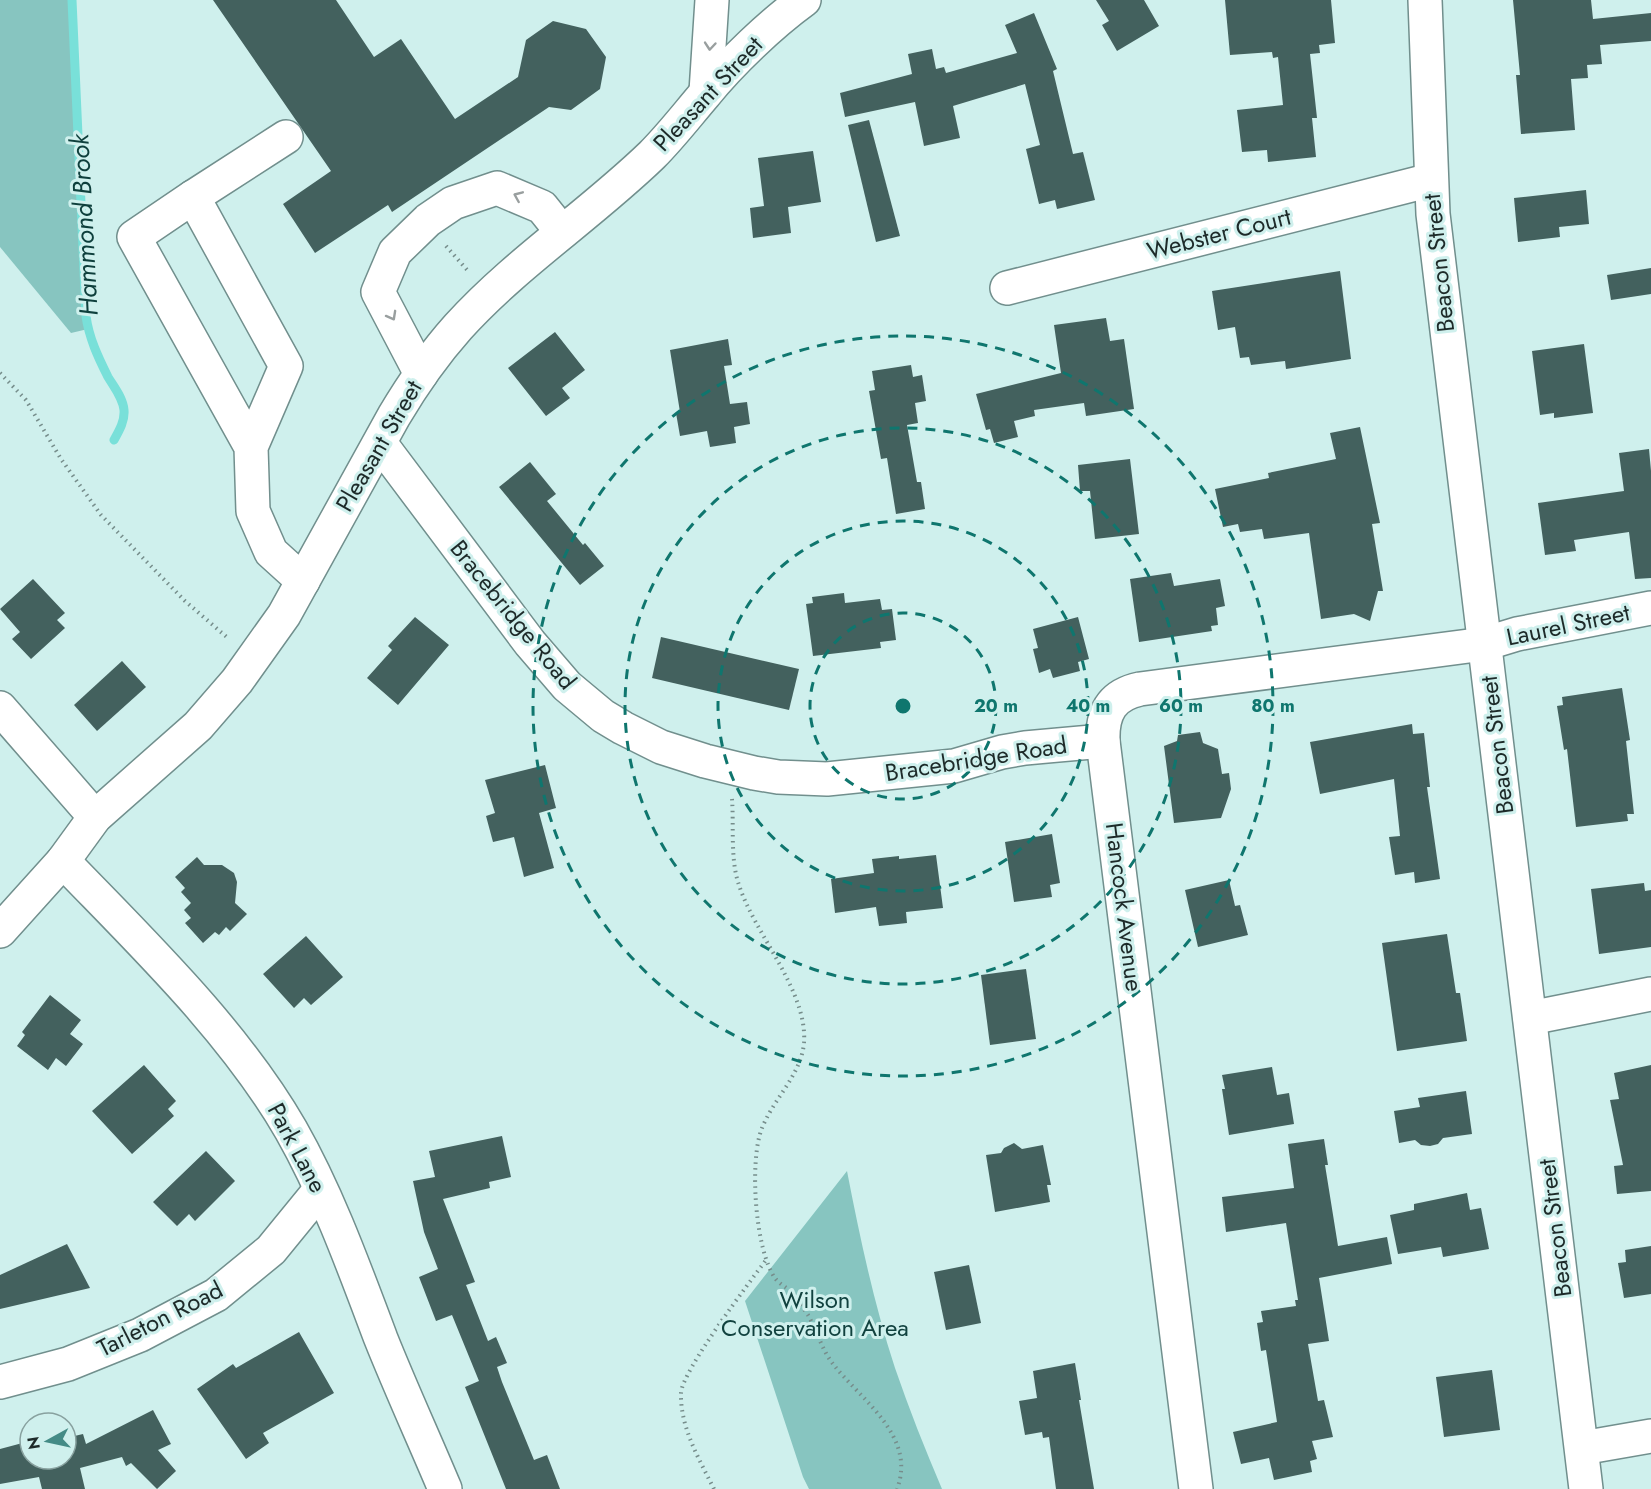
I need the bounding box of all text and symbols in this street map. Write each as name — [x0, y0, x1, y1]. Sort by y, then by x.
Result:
street label: Pleasant Street — [645, 28, 771, 159]
one-way arrow — [704, 41, 717, 50]
water label: Hammond Brook — [60, 131, 108, 317]
one-way arrow — [513, 191, 524, 203]
street label: Beacon Street — [1414, 192, 1463, 334]
street label: Webster Court — [1143, 199, 1295, 268]
one-way arrow — [385, 310, 396, 320]
street label: Pleasant Street — [327, 373, 430, 518]
street label: Bracebridge Road — [442, 532, 585, 697]
street label: Laurel Street — [1503, 594, 1633, 655]
street label: Beacon Street — [1471, 674, 1522, 816]
text: 20 m — [974, 693, 1018, 719]
text: 40 m — [1066, 693, 1110, 719]
text: 60 m — [1159, 693, 1203, 719]
text: 80 m — [1251, 693, 1295, 719]
centre of rings — [893, 696, 913, 716]
street label: Bracebridge Road — [882, 727, 1069, 790]
street label: Hancock Avenue — [1097, 821, 1152, 993]
street label: Park Lane — [259, 1097, 336, 1199]
street label: Beacon Street — [1529, 1157, 1580, 1299]
street label: Tarleton Road — [91, 1272, 229, 1365]
park label: Wilson Conservation Area — [721, 1282, 909, 1345]
north arrow — [18, 1411, 78, 1471]
text: N — [21, 1435, 46, 1451]

